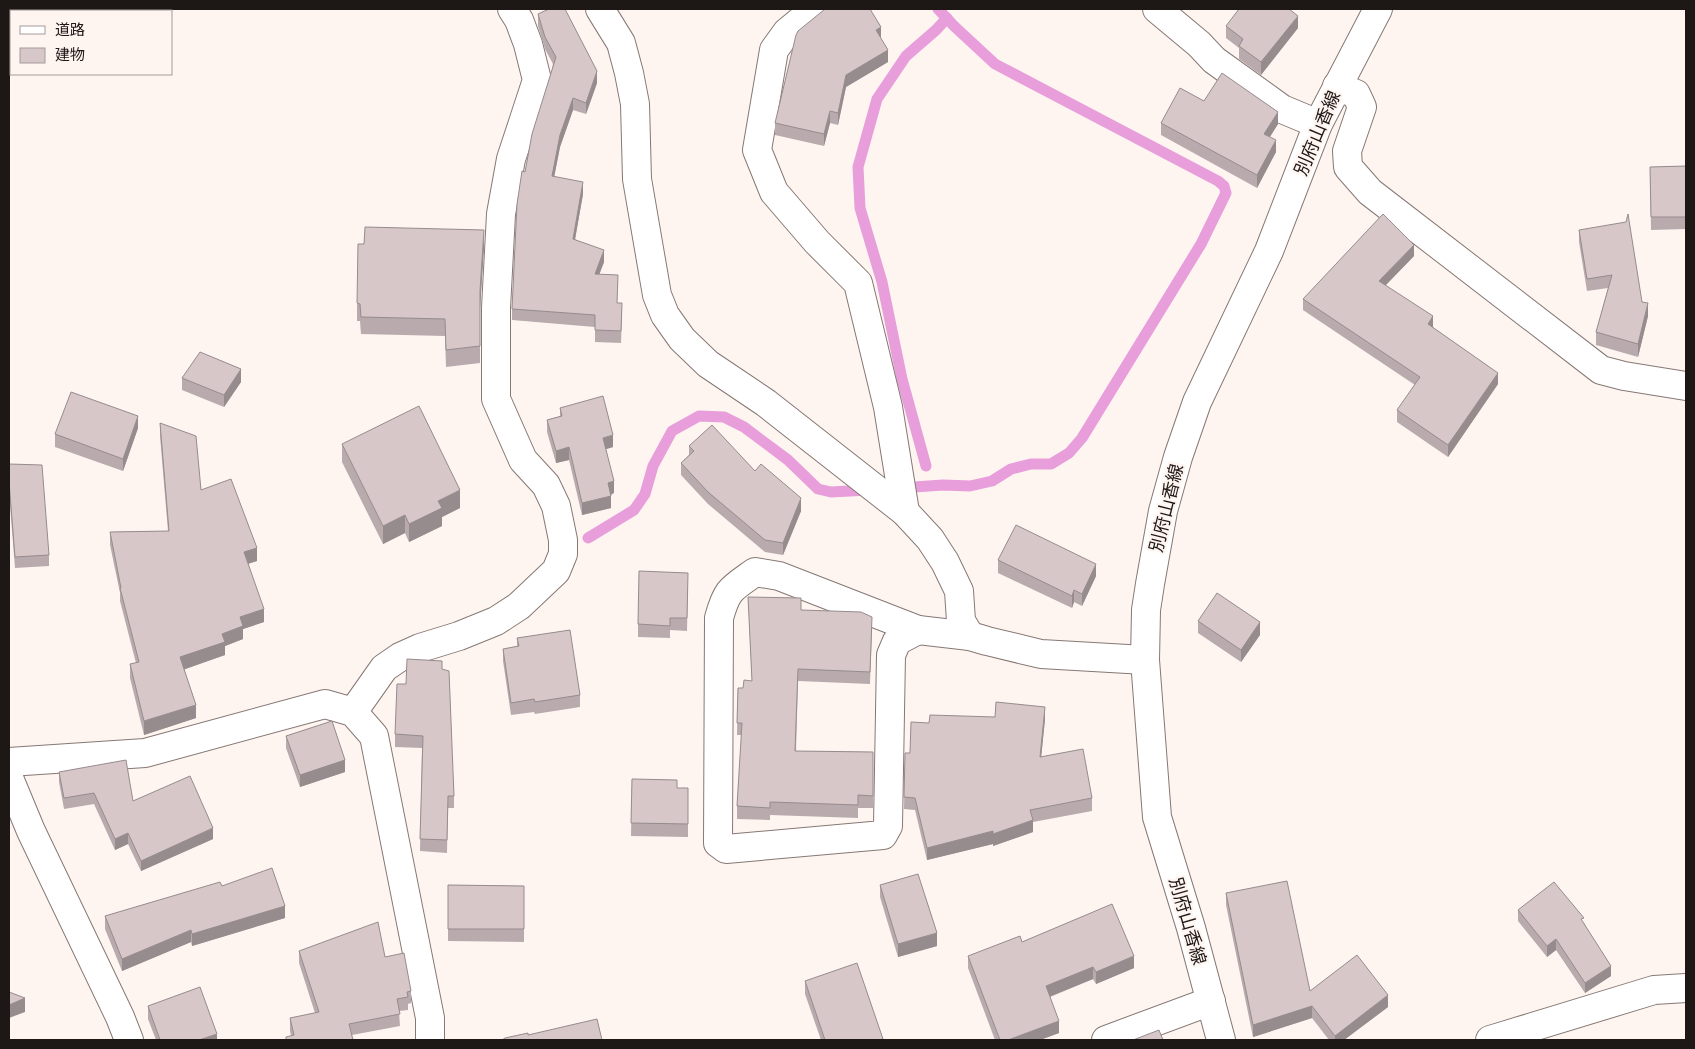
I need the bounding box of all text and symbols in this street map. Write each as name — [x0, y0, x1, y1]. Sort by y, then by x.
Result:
legend — [10, 10, 172, 75]
text: 道路 — [55, 20, 85, 39]
text: 建物 — [55, 45, 85, 64]
street label: 別府山香線 — [1289, 87, 1345, 179]
street label: 別府山香線 — [1144, 462, 1188, 554]
street label: 別府山香線 — [1165, 875, 1211, 967]

